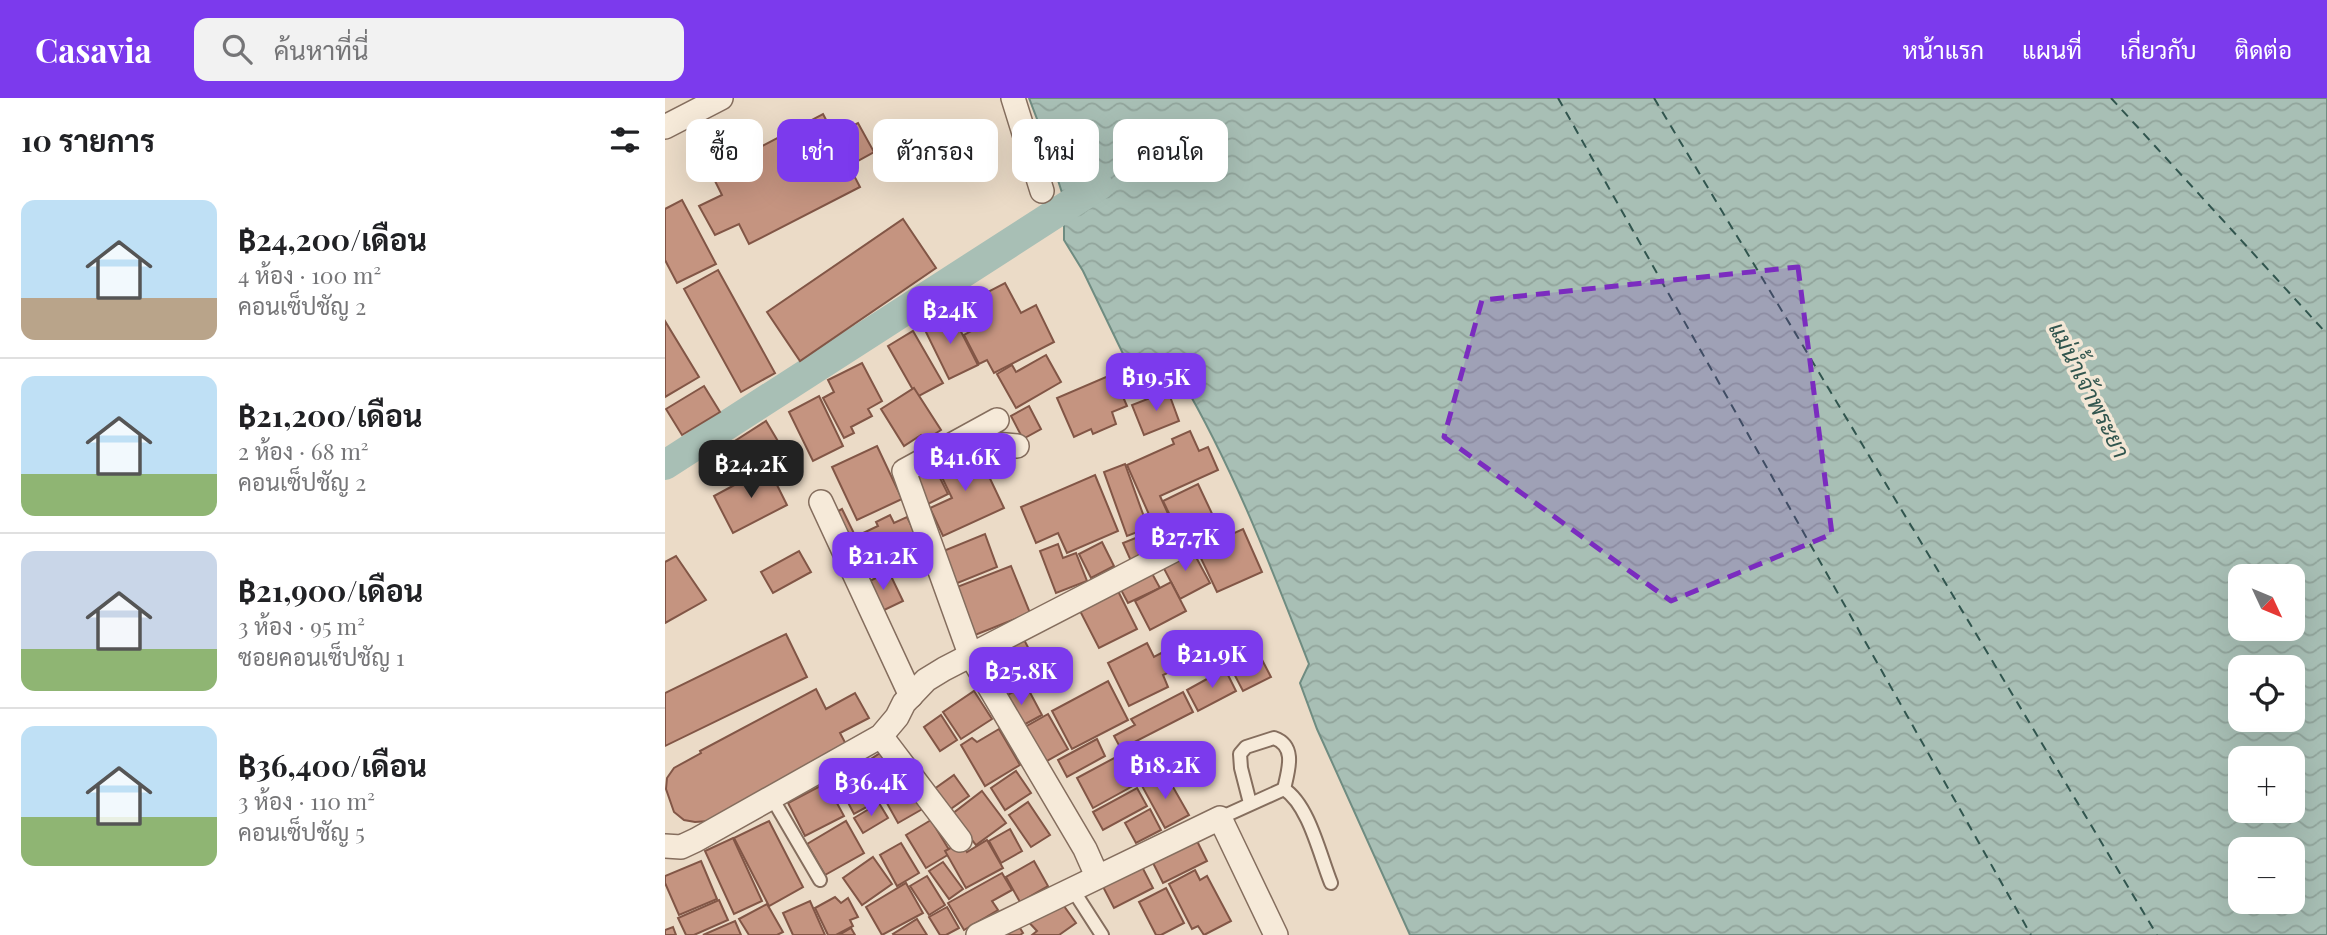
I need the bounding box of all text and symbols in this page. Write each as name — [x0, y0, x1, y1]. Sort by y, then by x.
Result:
search box — [194, 18, 684, 81]
text: Casavia — [35, 27, 152, 71]
icon: search — [218, 30, 256, 68]
text: ค้นหาที่นี่ — [274, 32, 369, 67]
text: หน้าแรก — [1903, 33, 1984, 65]
text: แผนที่ — [2022, 33, 2082, 65]
text: เกี่ยวกับ — [2120, 33, 2197, 65]
text: ติดต่อ — [2235, 33, 2292, 65]
chip: ซื้อ — [686, 119, 763, 182]
chip: เช่า — [777, 119, 859, 182]
chip: ตัวกรอง — [873, 119, 998, 182]
chip: ใหม่ — [1012, 119, 1099, 182]
chip: คอนโด — [1113, 119, 1228, 182]
text: 10 รายการ — [21, 120, 155, 160]
icon: filters — [606, 121, 644, 159]
text: ฿24,200/เดือน — [238, 219, 427, 259]
icon: home — [77, 228, 161, 312]
text: 4 ห้อง · 100 m² — [238, 259, 381, 290]
pin: ฿24K — [909, 286, 991, 346]
text: คอนเซ็ปชัญ 2 — [238, 290, 366, 321]
text: ฿24K — [923, 293, 977, 324]
water label: แม่น้ำเจ้าพระยา — [2043, 315, 2141, 463]
pin: ฿19.5K — [1099, 354, 1213, 413]
text: ฿19.5K — [1122, 360, 1190, 391]
text: ฿21,200/เดือน — [238, 395, 423, 435]
icon: home — [77, 404, 161, 488]
pin: ฿41.6K — [908, 434, 1022, 493]
text: 2 ห้อง · 68 m² — [238, 435, 369, 466]
pin: ฿24.2K — [694, 440, 808, 500]
text: ฿41.6K — [930, 440, 1000, 471]
text: ฿24.2K — [715, 447, 787, 478]
text: คอนเซ็ปชัญ 2 — [238, 466, 366, 497]
pin: ฿27.7K — [1128, 514, 1242, 573]
text: ฿27.7K — [1151, 520, 1219, 551]
pin: ฿21.2K — [826, 532, 940, 592]
text: ฿21.2K — [848, 539, 918, 570]
north arrow — [2228, 564, 2305, 640]
map controls — [2228, 564, 2305, 914]
text: ฿21,900/เดือน — [238, 570, 423, 610]
icon: home — [77, 579, 161, 663]
text: 3 ห้อง · 95 m² — [238, 610, 365, 641]
pin: ฿21.9K — [1155, 630, 1269, 690]
text: ฿21.9K — [1177, 637, 1247, 668]
text: ซอยคอนเซ็ปชัญ 1 — [238, 641, 404, 672]
pin: ฿25.8K — [964, 648, 1078, 707]
text: ฿25.8K — [985, 654, 1057, 685]
button: locate — [2228, 655, 2305, 732]
pin: ฿18.2K — [1108, 742, 1222, 801]
text: ฿36,400/เดือน — [238, 745, 427, 785]
button: + — [2228, 746, 2305, 823]
text: ฿18.2K — [1130, 748, 1200, 779]
icon: home — [77, 754, 161, 838]
pin: ฿36.4K — [814, 758, 928, 818]
text: ฿36.4K — [835, 765, 907, 796]
text: 3 ห้อง · 110 m² — [238, 785, 375, 816]
text: คอนเซ็ปชัญ 5 — [238, 816, 365, 847]
button: − — [2228, 837, 2305, 914]

